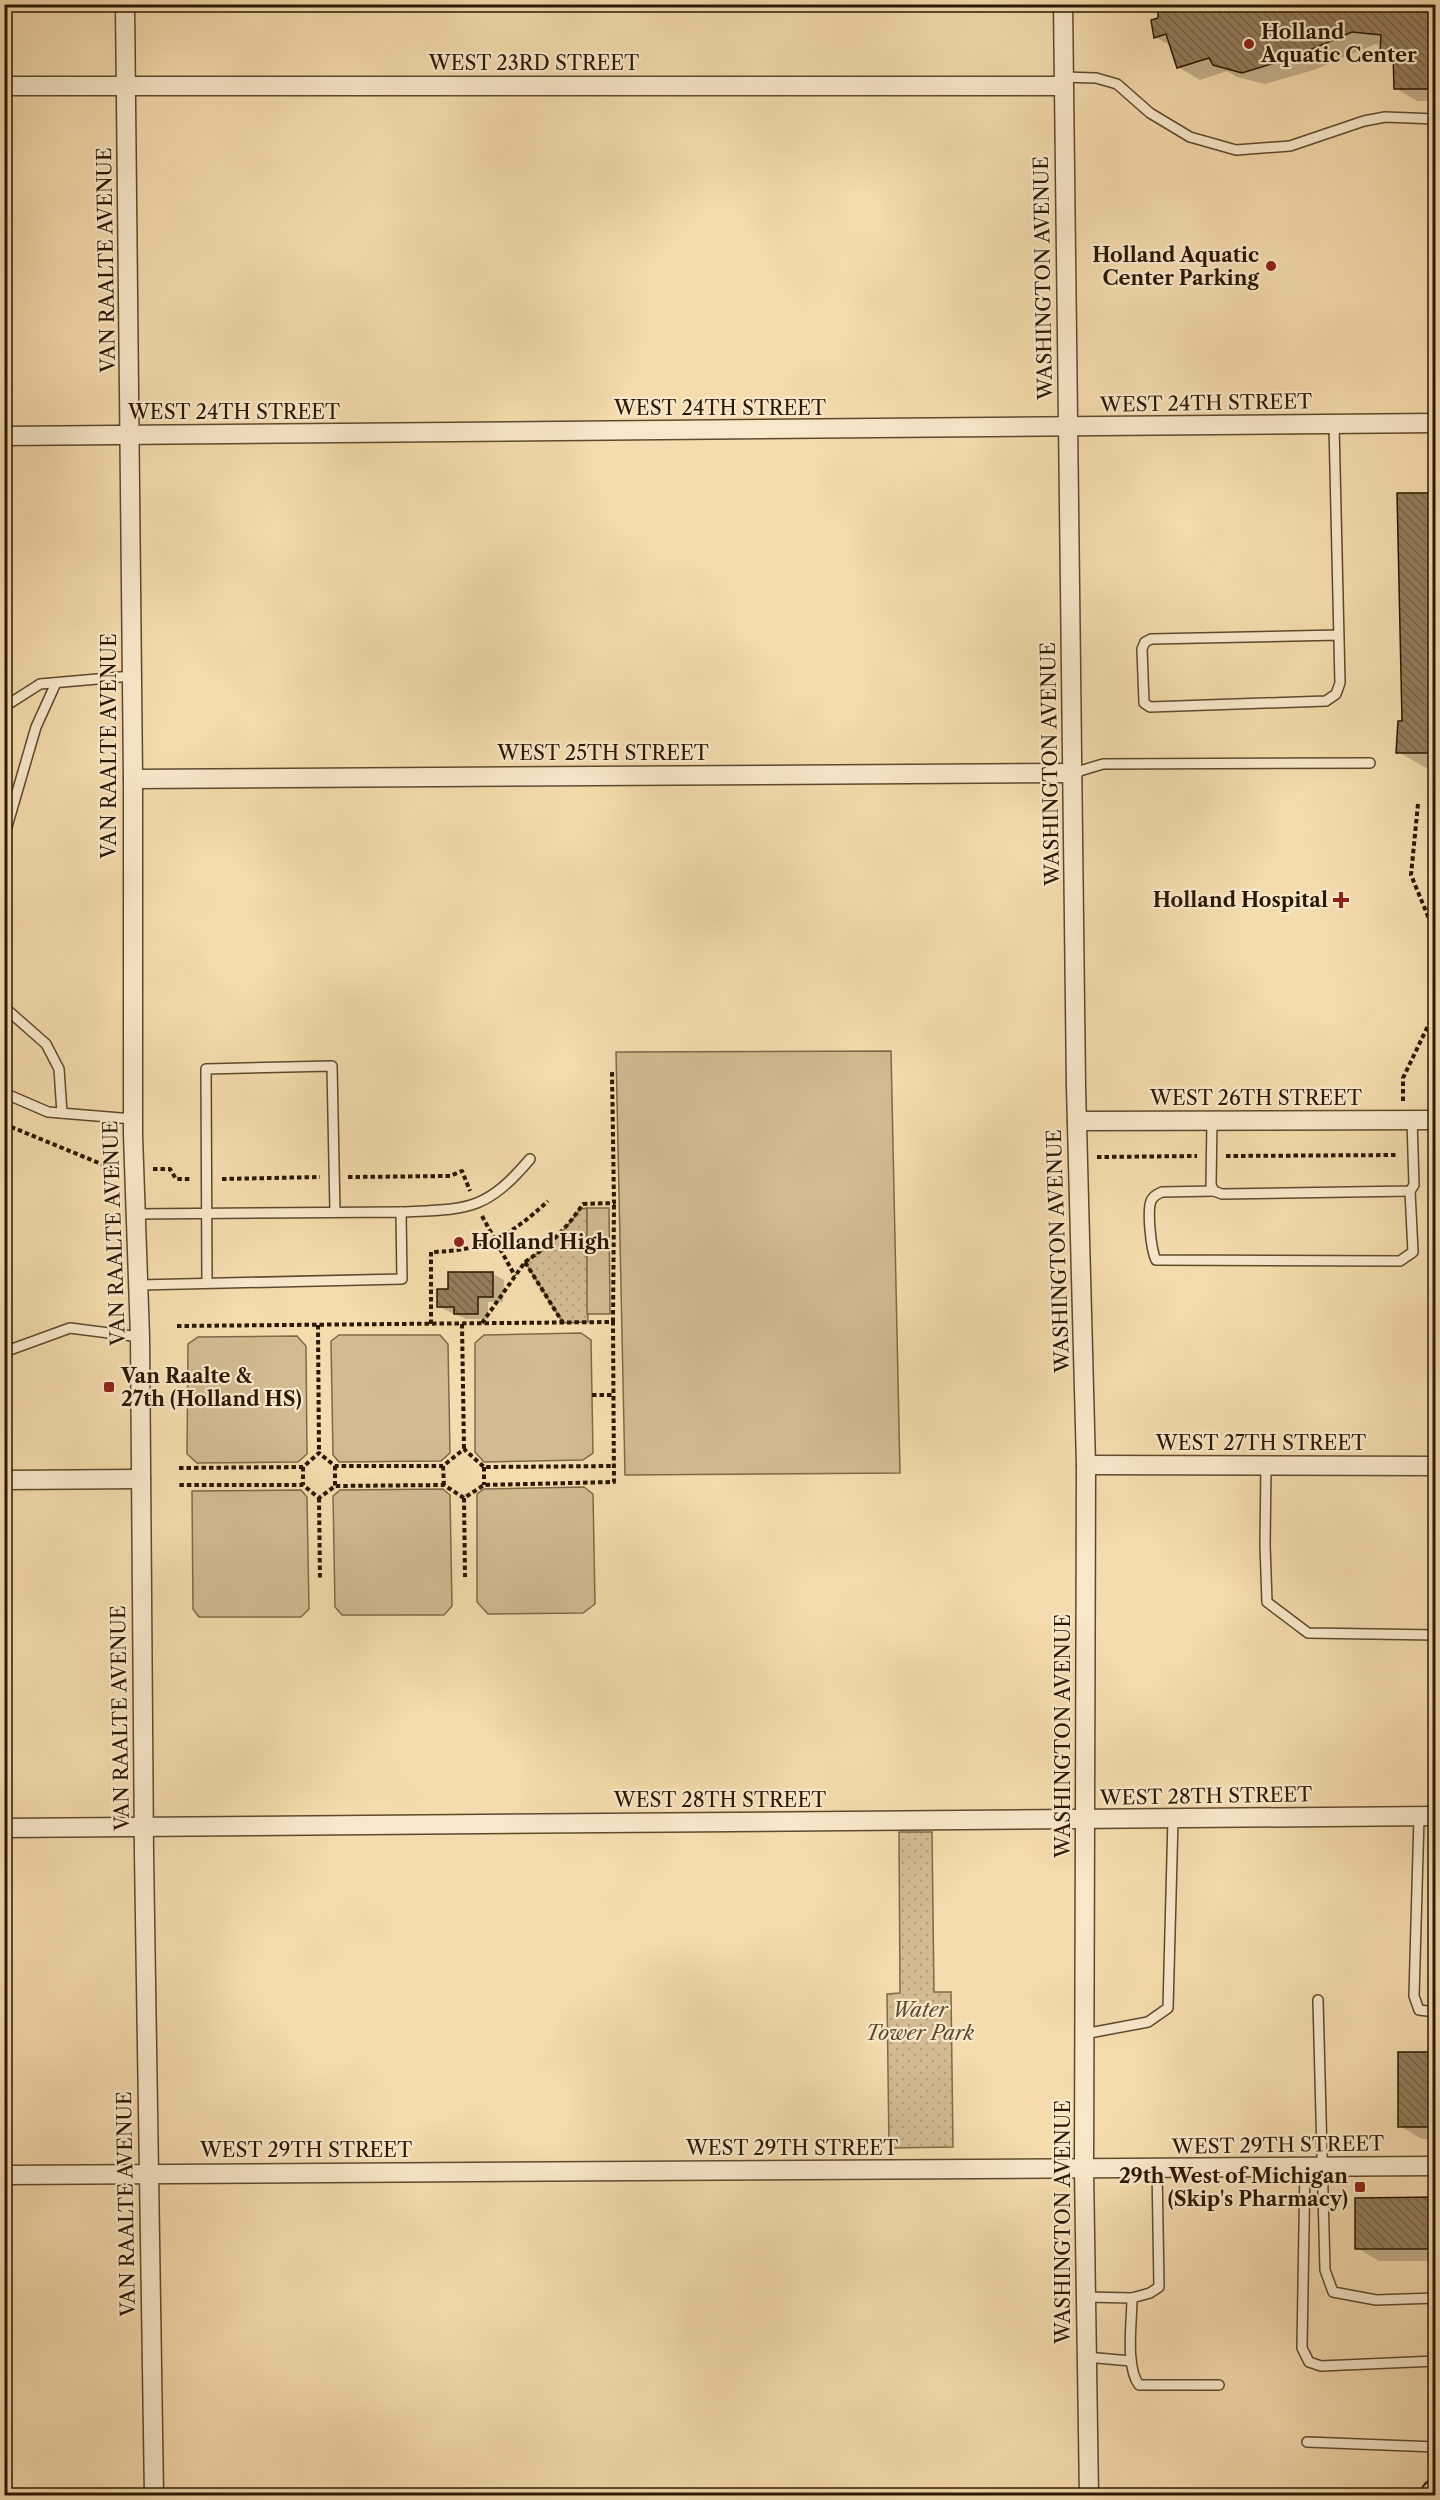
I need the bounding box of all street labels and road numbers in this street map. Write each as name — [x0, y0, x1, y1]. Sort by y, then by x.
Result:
street label: WEST 23RD STREET — [428, 51, 639, 75]
street label: VAN RAALTE AVENUE — [92, 147, 120, 374]
street label: WASHINGTON AVENUE — [1029, 156, 1057, 401]
street label: WEST 24TH STREET — [1099, 389, 1312, 417]
street label: WEST 24TH STREET — [613, 396, 826, 420]
street label: WEST 24TH STREET — [127, 400, 340, 424]
street label: VAN RAALTE AVENUE — [97, 633, 121, 860]
street label: WASHINGTON AVENUE — [1036, 642, 1064, 887]
street label: WEST 25TH STREET — [496, 741, 709, 765]
street label: WEST 26TH STREET — [1149, 1086, 1362, 1110]
street label: VAN RAALTE AVENUE — [98, 1120, 130, 1347]
street label: WASHINGTON AVENUE — [1042, 1129, 1074, 1374]
street label: WEST 27TH STREET — [1155, 1431, 1366, 1455]
street label: VAN RAALTE AVENUE — [106, 1605, 134, 1832]
street label: WASHINGTON AVENUE — [1051, 1614, 1075, 1859]
street label: WEST 28TH STREET — [1099, 1782, 1312, 1810]
street label: WEST 28TH STREET — [613, 1788, 826, 1812]
street label: VAN RAALTE AVENUE — [112, 2091, 140, 2318]
street label: WASHINGTON AVENUE — [1051, 2100, 1075, 2345]
street label: WEST 29TH STREET — [1171, 2131, 1384, 2159]
street label: WEST 29TH STREET — [685, 2136, 898, 2160]
street label: WEST 29TH STREET — [199, 2138, 412, 2162]

